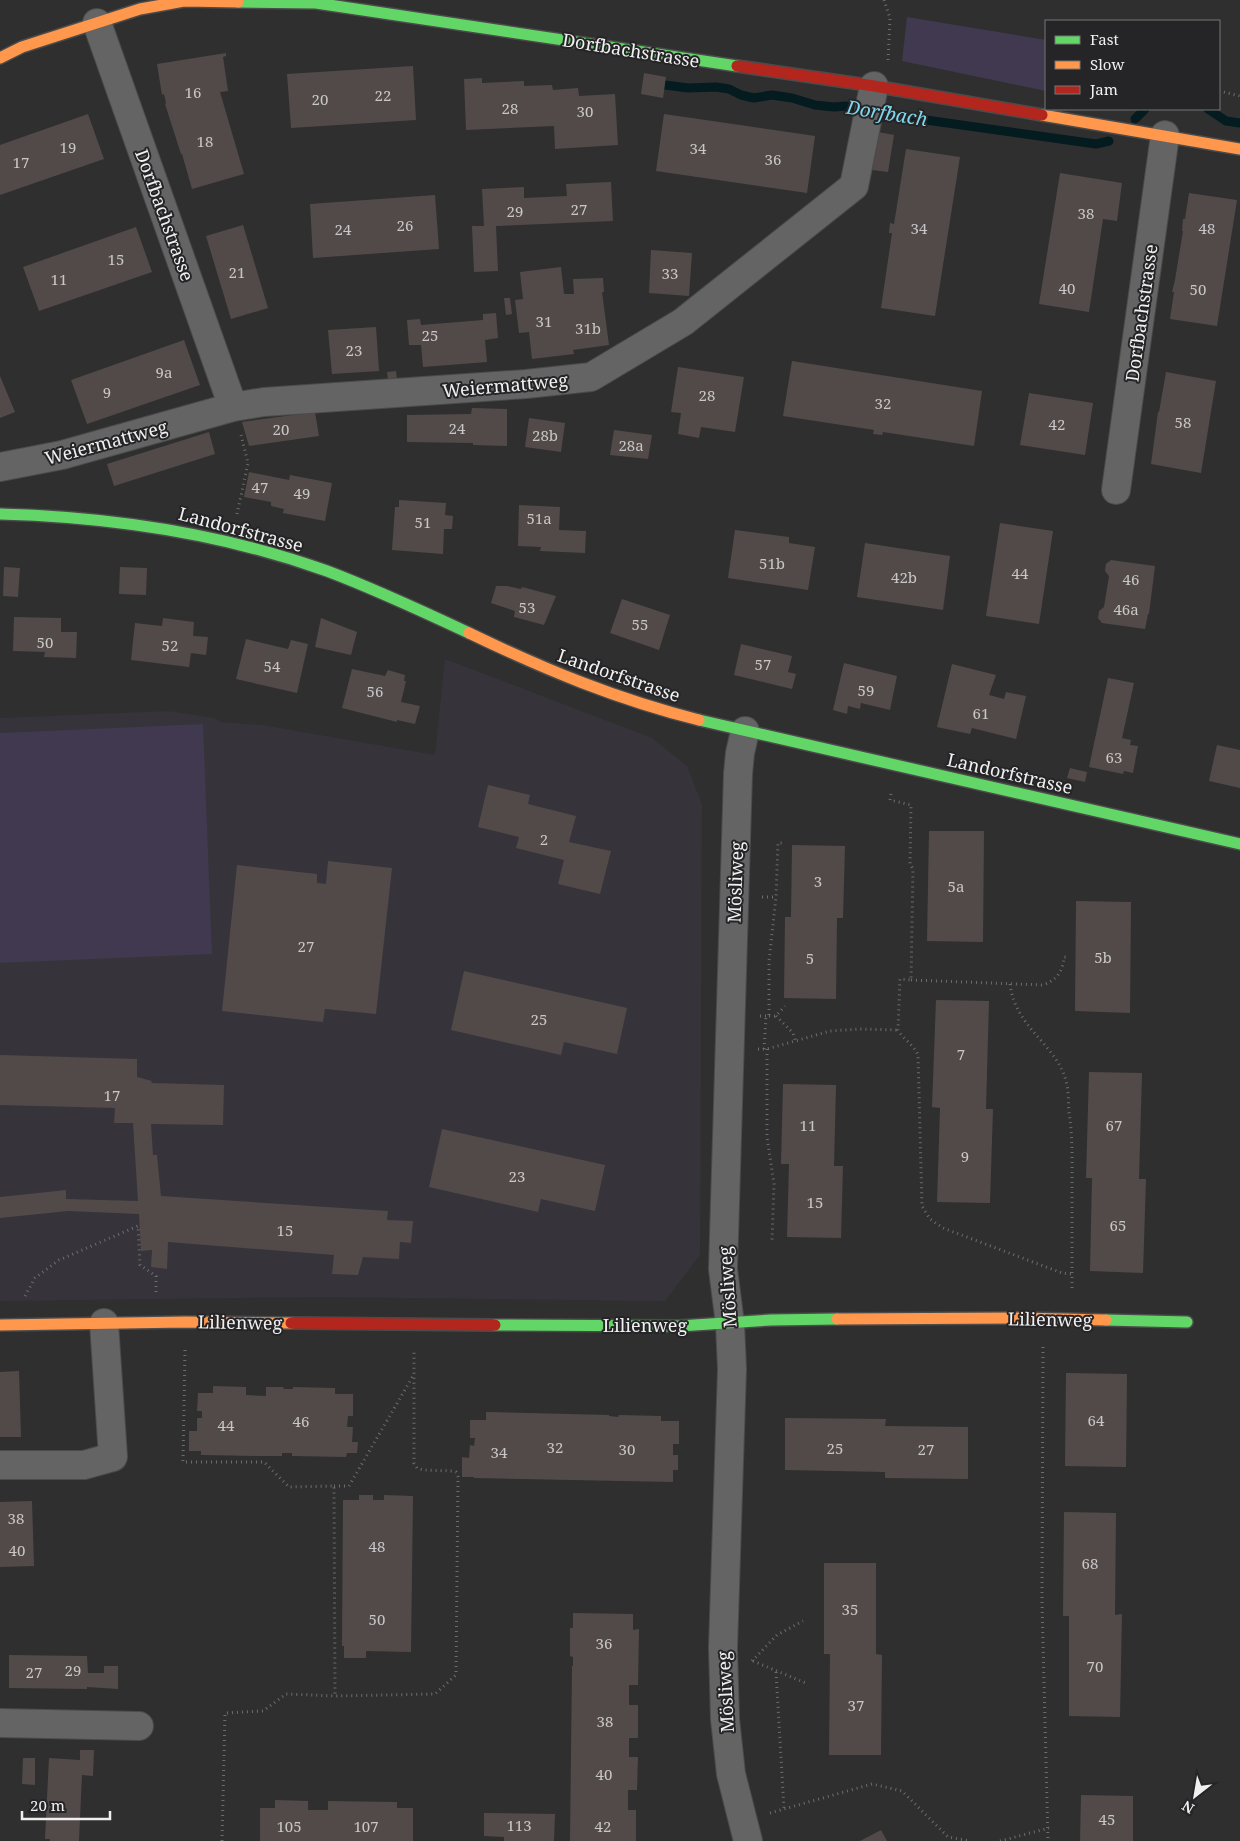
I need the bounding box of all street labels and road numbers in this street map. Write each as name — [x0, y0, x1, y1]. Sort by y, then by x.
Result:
street label: Dorfbachstrasse — [561, 27, 701, 73]
street label: Dorfbachstrasse — [130, 146, 200, 284]
street label: Dorfbachstrasse — [1119, 243, 1163, 383]
street label: Weiermattweg — [441, 368, 569, 402]
street label: Weiermattweg — [42, 414, 170, 470]
street label: Landorfstrasse — [176, 501, 306, 557]
street label: Landorfstrasse — [555, 643, 683, 707]
street label: Landorfstrasse — [945, 747, 1075, 799]
street label: Mösliweg — [722, 841, 748, 923]
street label: Mösliweg — [712, 1245, 742, 1329]
street label: Lilienweg — [1008, 1306, 1093, 1332]
street label: Lilienweg — [198, 1309, 283, 1335]
street label: Lilienweg — [603, 1313, 688, 1337]
street label: Mösliweg — [711, 1650, 739, 1733]

